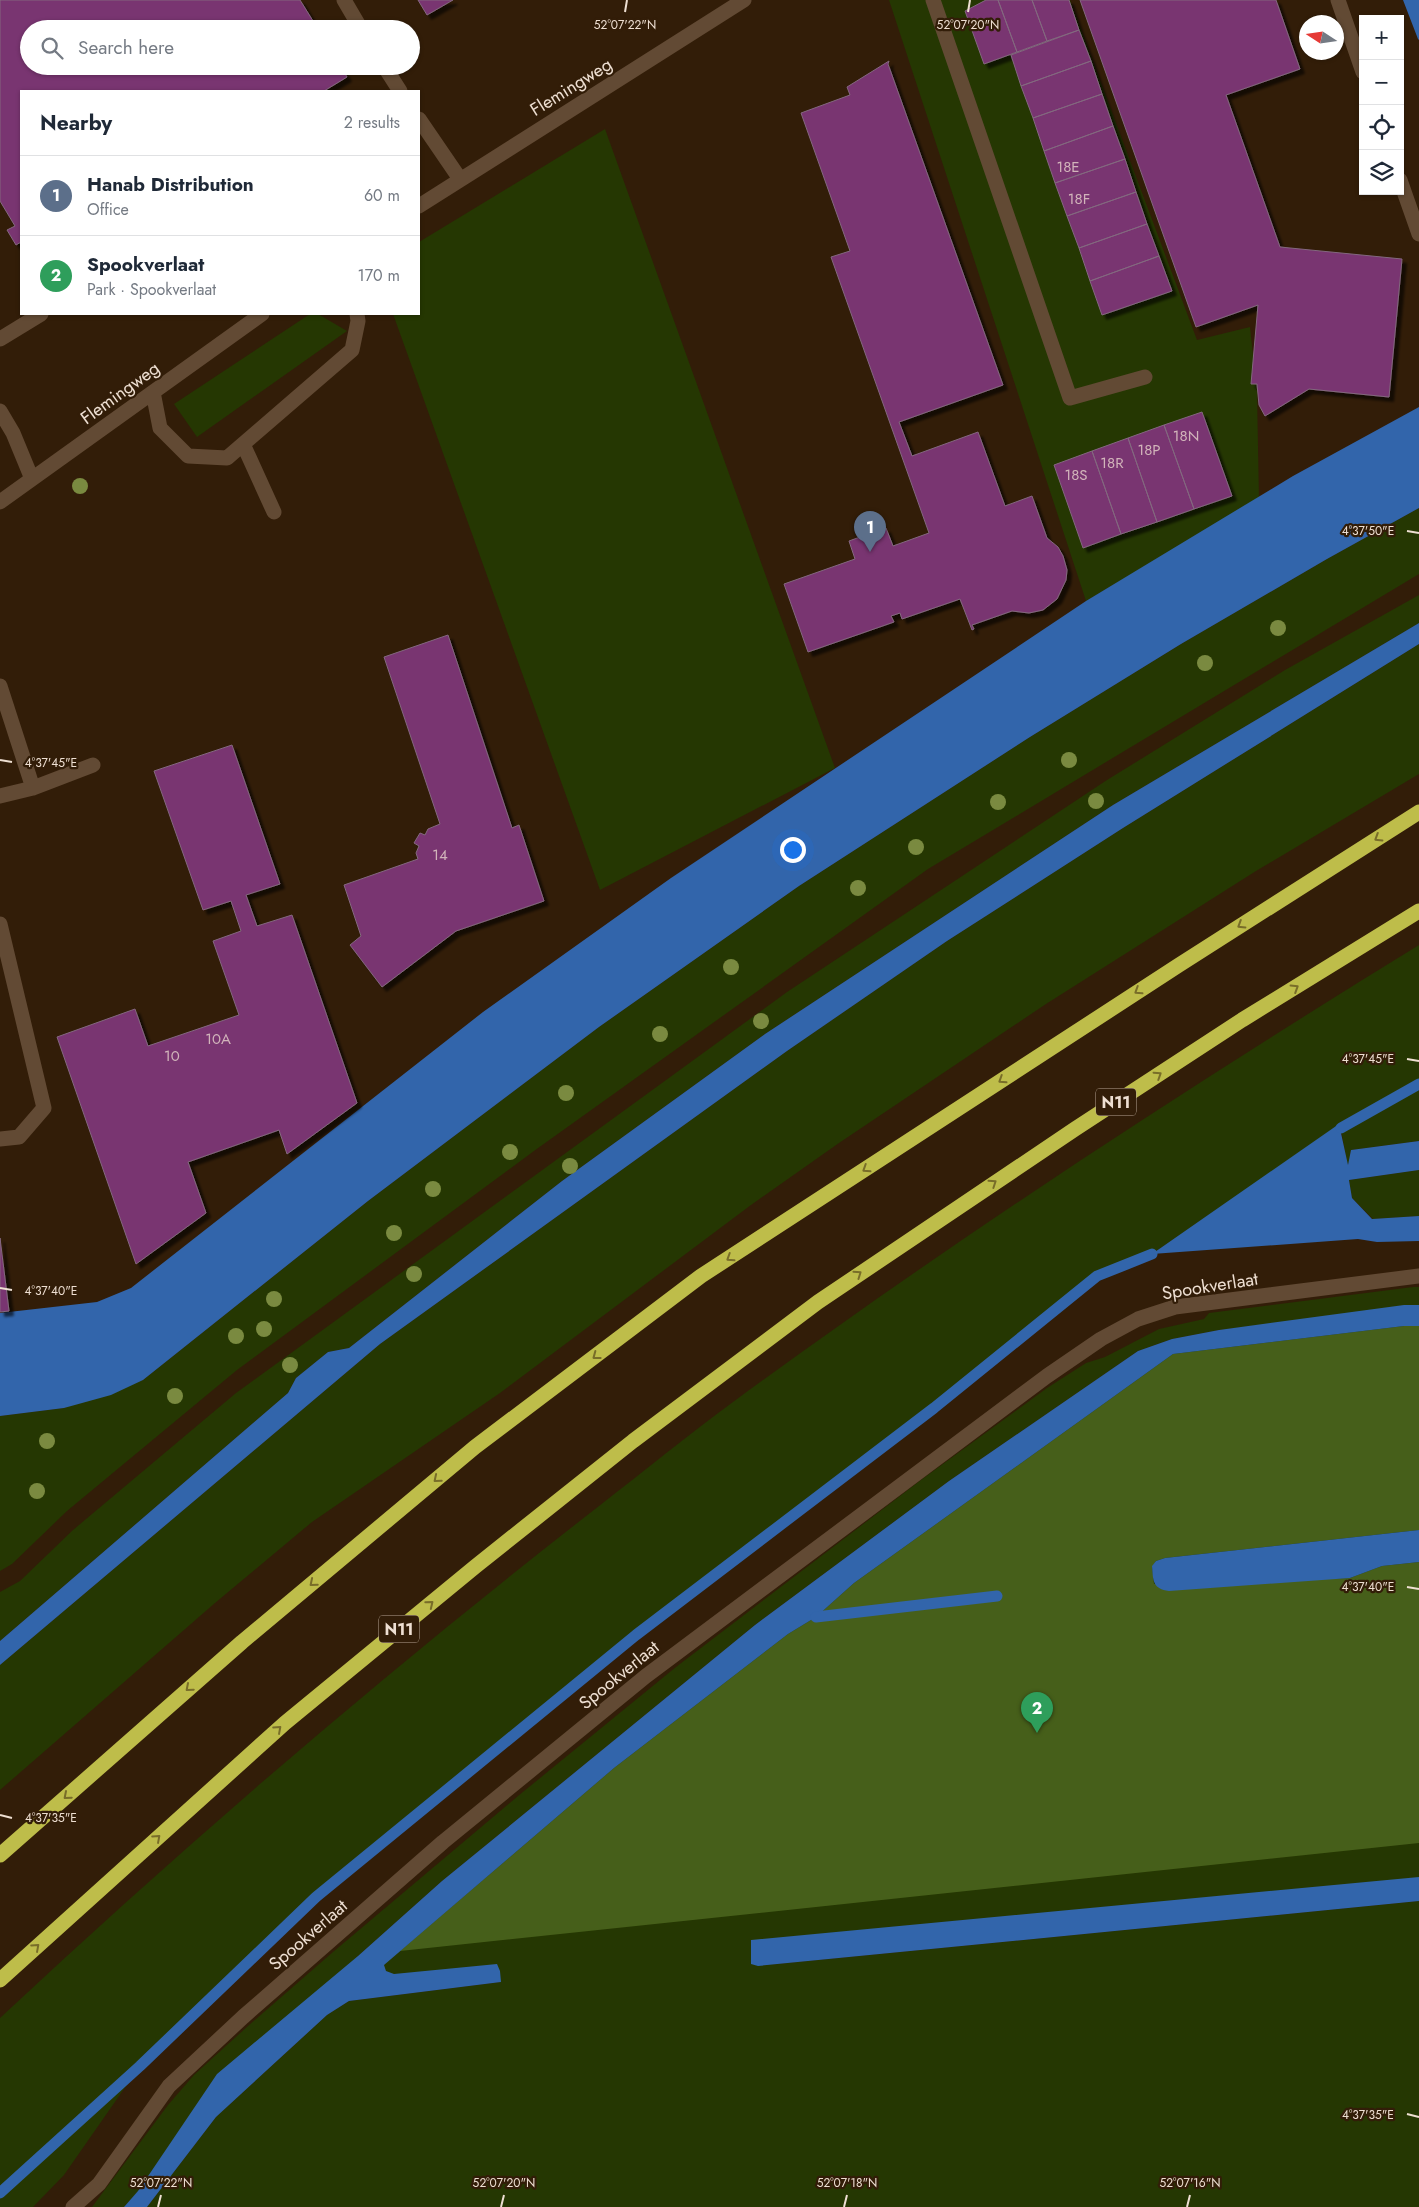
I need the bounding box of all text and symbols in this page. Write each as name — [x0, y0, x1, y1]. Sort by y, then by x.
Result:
north arrow — [1299, 15, 1344, 60]
map controls — [1359, 15, 1404, 195]
button: + — [1359, 15, 1404, 60]
text: 52°07'22"N — [594, 16, 656, 34]
text: 52°07'20"N — [937, 16, 999, 34]
search box — [20, 20, 420, 75]
icon: search — [38, 34, 66, 62]
text: Search here — [78, 34, 174, 61]
street label: Flemingweg — [525, 52, 617, 122]
button: − — [1359, 60, 1404, 105]
button: locate — [1359, 105, 1404, 150]
text: Nearby — [40, 108, 112, 138]
text: 2 results — [344, 111, 400, 134]
button: layers — [1359, 150, 1404, 195]
house number: 18E — [1056, 156, 1080, 178]
text: Hanab Distribution — [87, 171, 254, 198]
text: 1 — [52, 184, 60, 207]
text: 60 m — [364, 184, 400, 207]
house number: 18F — [1068, 188, 1090, 210]
text: Office — [87, 198, 129, 221]
text: Spookverlaat — [87, 251, 204, 278]
text: 2 — [51, 264, 61, 287]
text: 170 m — [358, 264, 400, 287]
text: Park · Spookverlaat — [87, 278, 216, 301]
street label: Flemingweg — [75, 355, 165, 431]
house number: 18N — [1173, 425, 1199, 447]
house number: 18P — [1137, 439, 1161, 461]
house number: 18R — [1100, 452, 1124, 474]
house number: 18S — [1064, 464, 1088, 486]
pin: 1 — [854, 511, 886, 552]
text: 4°37'50"E — [1342, 522, 1394, 540]
text: 4°37'45"E — [25, 754, 77, 772]
one-way arrow — [1374, 832, 1383, 842]
your location — [780, 837, 806, 863]
house number: 14 — [432, 844, 448, 866]
one-way arrow — [1237, 919, 1246, 929]
one-way arrow — [1289, 984, 1298, 994]
one-way arrow — [1134, 985, 1144, 994]
house number: 10A — [205, 1028, 231, 1050]
house number: 10 — [164, 1045, 180, 1067]
text: 4°37'45"E — [1342, 1050, 1394, 1068]
one-way arrow — [1152, 1072, 1161, 1081]
one-way arrow — [998, 1074, 1008, 1083]
road number: N11 — [1096, 1088, 1136, 1116]
one-way arrow — [862, 1163, 872, 1172]
one-way arrow — [987, 1180, 996, 1189]
one-way arrow — [726, 1251, 735, 1261]
street label: Spookverlaat — [1160, 1265, 1261, 1306]
one-way arrow — [852, 1271, 862, 1280]
text: 4°37'40"E — [25, 1282, 77, 1300]
one-way arrow — [592, 1350, 602, 1359]
one-way arrow — [434, 1473, 443, 1482]
one-way arrow — [309, 1577, 318, 1586]
text: 4°37'40"E — [1342, 1578, 1394, 1596]
one-way arrow — [424, 1601, 433, 1609]
road number: N11 — [379, 1616, 419, 1642]
street label: Spookverlaat — [573, 1634, 665, 1716]
one-way arrow — [186, 1682, 195, 1691]
pin: 2 — [1021, 1692, 1053, 1733]
one-way arrow — [272, 1726, 281, 1735]
one-way arrow — [64, 1790, 73, 1799]
text: 4°37'35"E — [25, 1809, 77, 1827]
one-way arrow — [151, 1835, 160, 1844]
street label: Spookverlaat — [263, 1893, 354, 1977]
one-way arrow — [31, 1944, 40, 1953]
text: 4°37'35"E — [1342, 2106, 1394, 2124]
text: 52°07'22"N — [130, 2174, 192, 2192]
text: 52°07'20"N — [473, 2174, 535, 2192]
text: 52°07'18"N — [817, 2174, 877, 2192]
text: 52°07'16"N — [1159, 2174, 1221, 2192]

